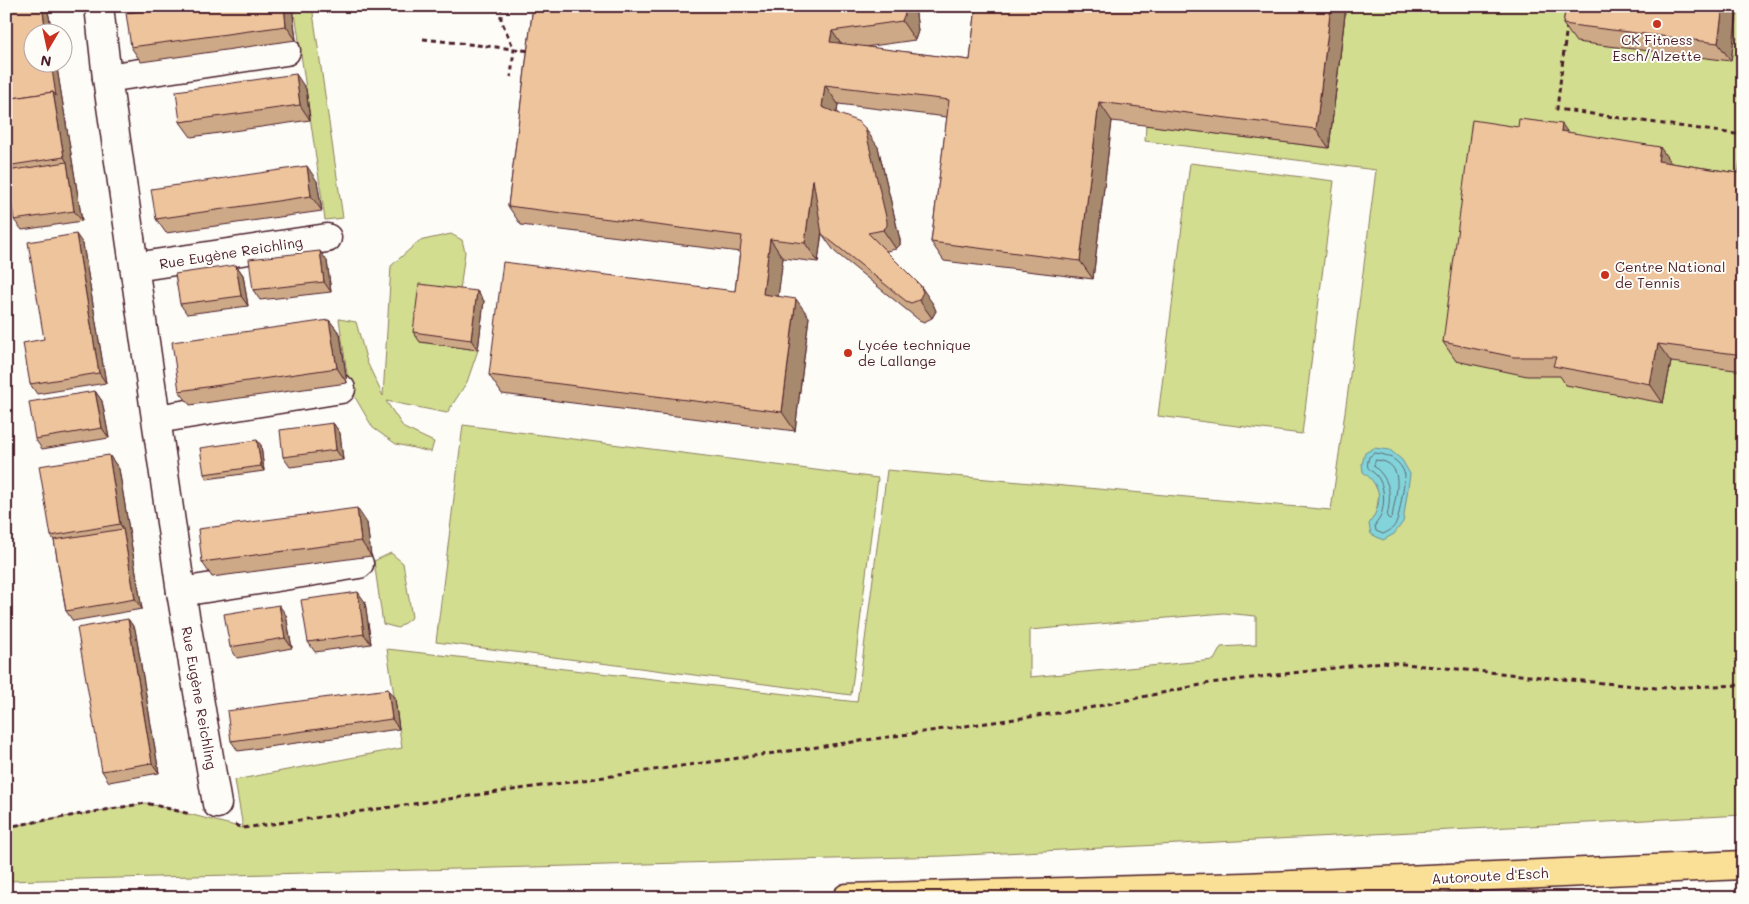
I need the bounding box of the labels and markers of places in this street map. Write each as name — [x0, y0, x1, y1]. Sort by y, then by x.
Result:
marker: CK Fitness Esch/Alzette — [1651, 18, 1663, 30]
place label: CK Fitness Esch/Alzette — [1613, 30, 1701, 65]
place label: Centre National de Tennis — [1615, 257, 1726, 292]
marker: Centre National de Tennis — [1599, 269, 1611, 281]
place label: Lycée technique de Lallange — [858, 335, 971, 370]
marker: Lycée technique de Lallange — [842, 347, 854, 359]

